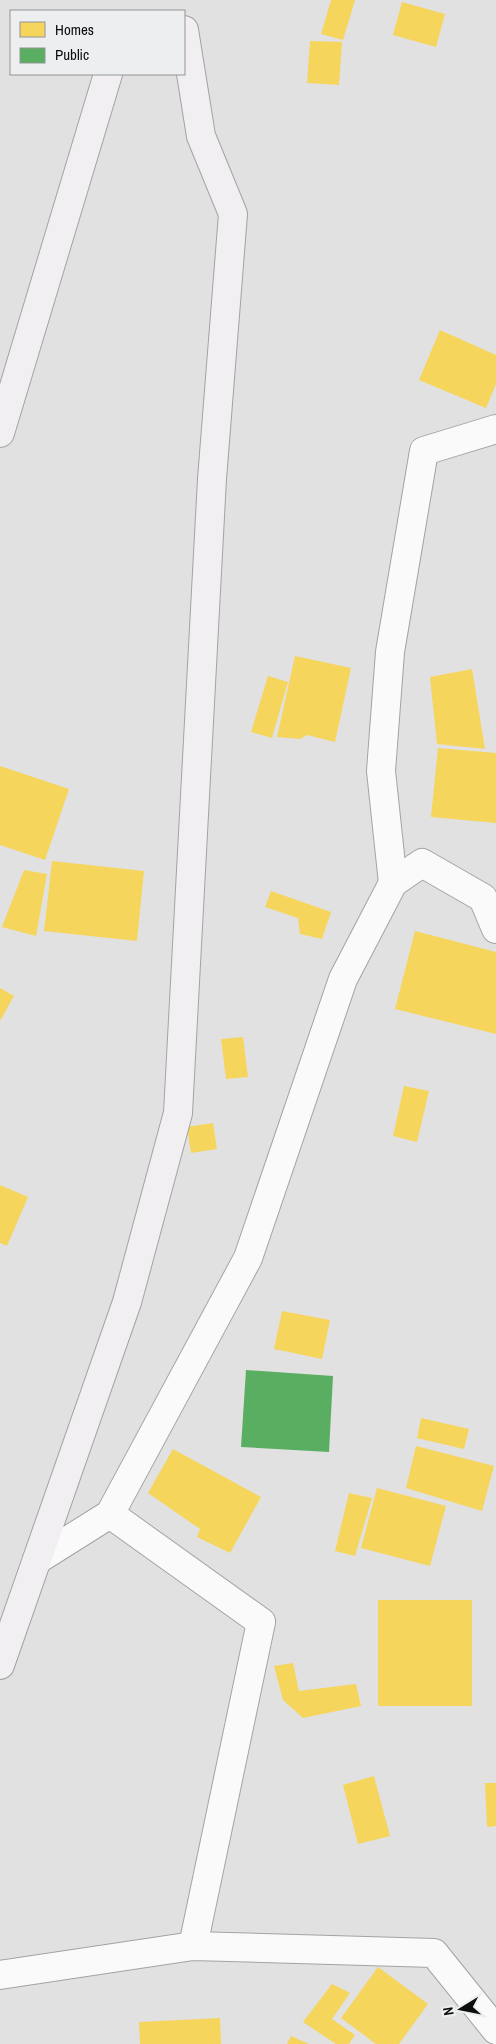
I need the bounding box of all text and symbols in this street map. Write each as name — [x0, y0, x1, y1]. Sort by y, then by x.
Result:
legend — [10, 10, 185, 75]
text: Homes — [55, 19, 94, 40]
text: Public — [55, 44, 89, 65]
north arrow — [436, 1984, 486, 2034]
text: N — [439, 2006, 458, 2017]

